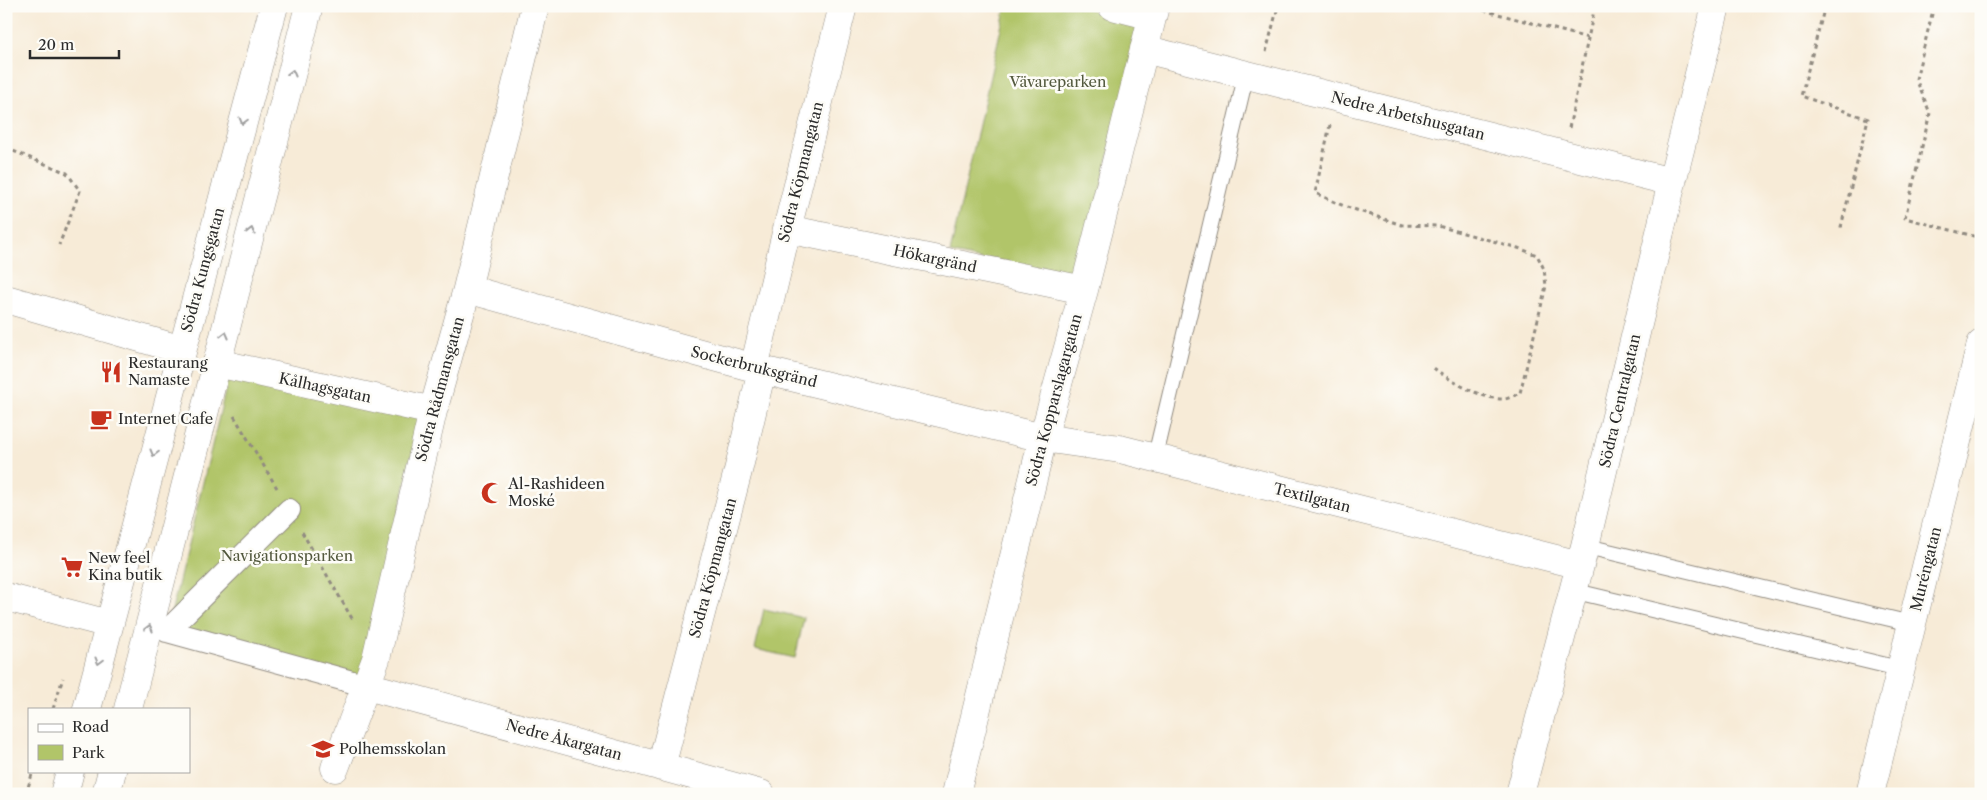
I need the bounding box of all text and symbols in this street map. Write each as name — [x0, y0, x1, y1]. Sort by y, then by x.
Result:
scale bar — [30, 28, 119, 60]
text: 20 m — [38, 35, 74, 54]
one-way arrow — [286, 70, 296, 78]
park label: Vävareparken — [1009, 72, 1107, 91]
street label: Nedre Arbetshusgatan — [1329, 87, 1488, 144]
street label: Södra Köpmangatan — [774, 99, 827, 244]
one-way arrow — [238, 116, 249, 125]
street label: Södra Kungsgatan — [177, 205, 228, 334]
one-way arrow — [245, 226, 256, 235]
street label: Hökargränd — [892, 240, 979, 277]
street label: Södra Kopparslagargatan — [1021, 311, 1086, 488]
street label: Södra Rådmansgatan — [411, 314, 468, 464]
one-way arrow — [219, 331, 229, 339]
street label: Södra Centralgatan — [1595, 331, 1644, 470]
street label: Sockerbruksgränd — [689, 342, 819, 391]
place label: Restaurang Namaste — [128, 353, 208, 389]
restaurant icon: Restaurang Namaste — [98, 359, 124, 385]
street label: Kålhagsgatan — [277, 368, 374, 407]
cafe icon: Internet Cafe — [88, 406, 114, 432]
place label: Internet Cafe — [118, 409, 213, 428]
one-way arrow — [150, 448, 160, 457]
place label: Al-Rashideen Moské — [507, 474, 606, 510]
street label: Textilgatan — [1271, 479, 1353, 516]
mosque icon: Al-Rashideen Moské — [479, 480, 505, 506]
street label: Södra Köpmangatan — [685, 495, 741, 640]
street label: Muréngatan — [1906, 524, 1945, 613]
park label: Navigationsparken — [221, 546, 354, 565]
place label: New feel Kina butik — [88, 548, 164, 584]
supermarket icon: New feel Kina butik — [59, 554, 85, 580]
one-way arrow — [143, 623, 154, 632]
one-way arrow — [95, 656, 105, 664]
legend — [28, 708, 190, 772]
street label: Nedre Åkargatan — [504, 715, 625, 764]
text: Road — [72, 717, 109, 736]
school or university icon: Polhemsskolan — [310, 736, 336, 762]
place label: Polhemsskolan — [339, 739, 447, 758]
text: Park — [72, 743, 106, 762]

